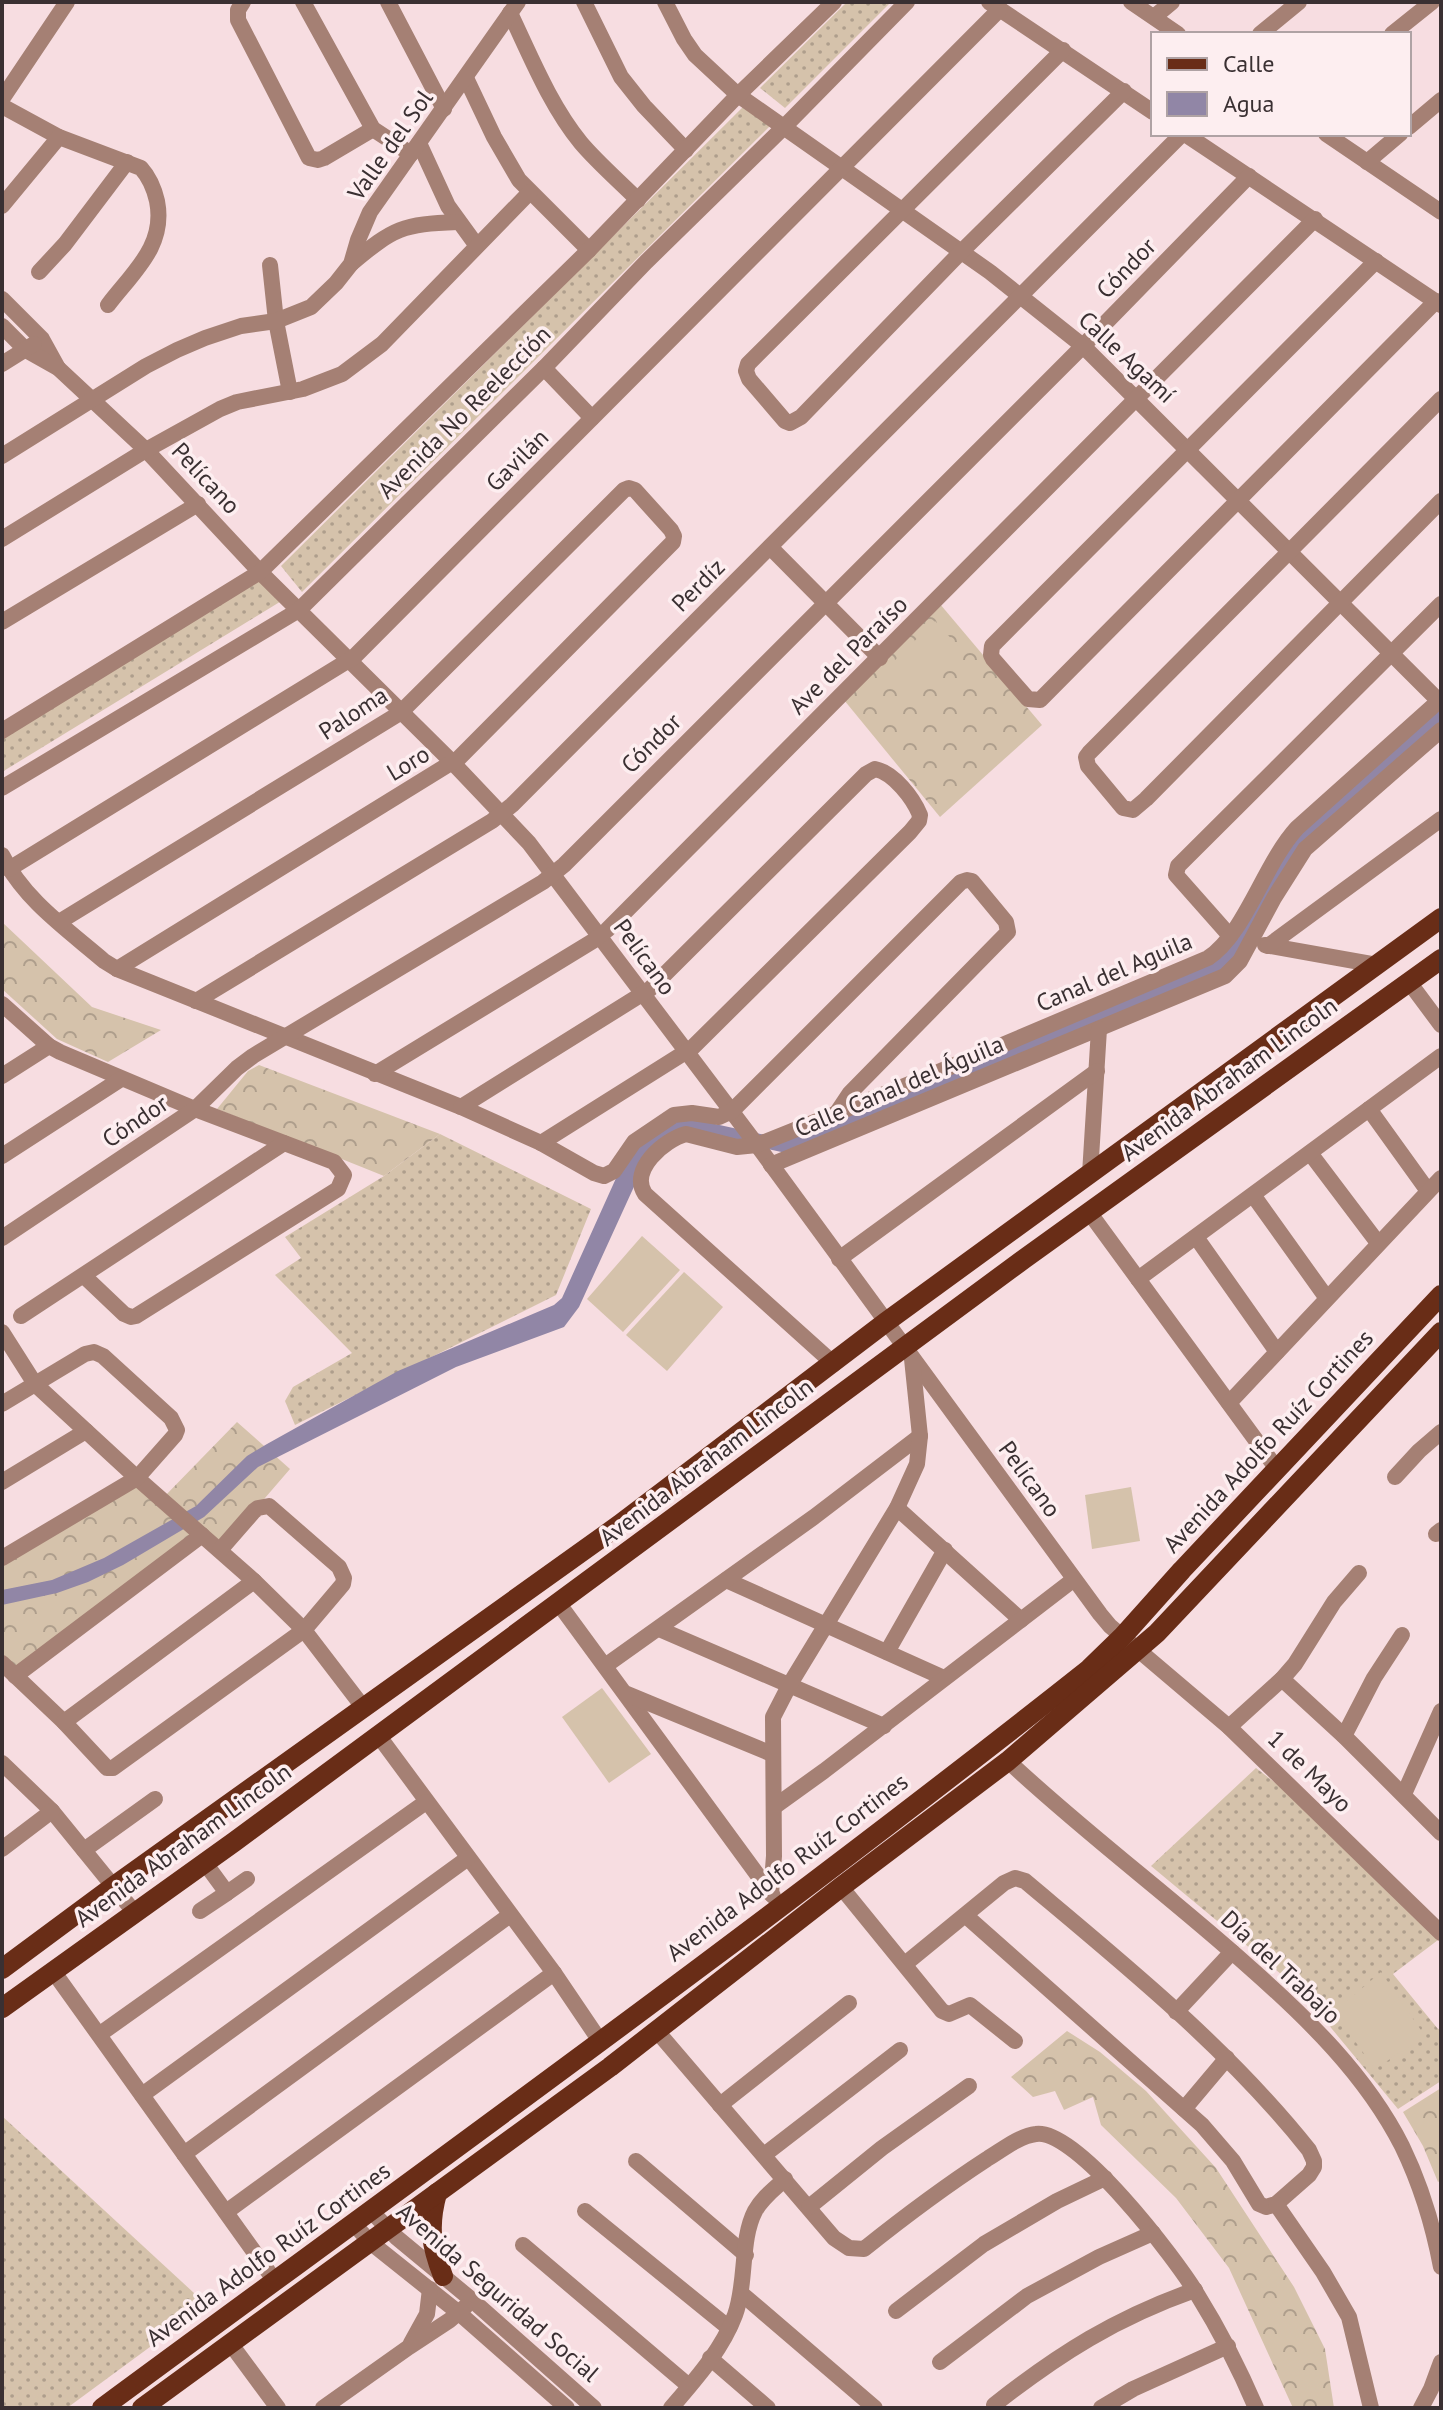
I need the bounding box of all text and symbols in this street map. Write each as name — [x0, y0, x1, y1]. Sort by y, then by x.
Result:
legend — [1151, 32, 1411, 136]
text: Calle — [1223, 48, 1274, 79]
street label: Valle del Sol — [340, 84, 439, 207]
text: Agua — [1223, 88, 1274, 119]
street label: Cóndor — [1090, 231, 1162, 305]
street label: Calle Agamí — [1072, 304, 1182, 410]
street label: Avenida No Reelección — [371, 319, 557, 505]
street label: Gavilán — [479, 422, 555, 498]
street label: Pelícano — [165, 436, 247, 520]
street label: Perdíz — [665, 552, 731, 618]
street label: Ave del Paraíso — [782, 589, 914, 721]
street label: Paloma — [313, 679, 393, 747]
street label: Cóndor — [614, 706, 688, 780]
street label: Loro — [381, 738, 435, 788]
street label: Pelícano — [607, 913, 683, 1001]
street label: Canal del Aguila — [1031, 925, 1197, 1019]
street label: Avenida Abraham Lincoln — [1115, 990, 1343, 1168]
street label: Calle Canal del Águila — [790, 1028, 1008, 1144]
street label: Cóndor — [96, 1088, 174, 1154]
street label: Avenida Adolfo Ruíz Cortines — [1156, 1323, 1380, 1559]
street label: Avenida Abraham Lincoln — [593, 1371, 819, 1553]
street label: Pelícano — [992, 1435, 1068, 1523]
street label: 1 de Mayo — [1261, 1723, 1359, 1819]
street label: Avenida Abraham Lincoln — [69, 1756, 297, 1934]
street label: Avenida Adolfo Ruíz Cortines — [660, 1766, 914, 1968]
street label: Día del Trabajo — [1214, 1903, 1348, 2031]
street label: Avenida Adolfo Ruíz Cortines — [140, 2155, 396, 2353]
street label: Avenida Seguridad Social — [390, 2196, 606, 2388]

